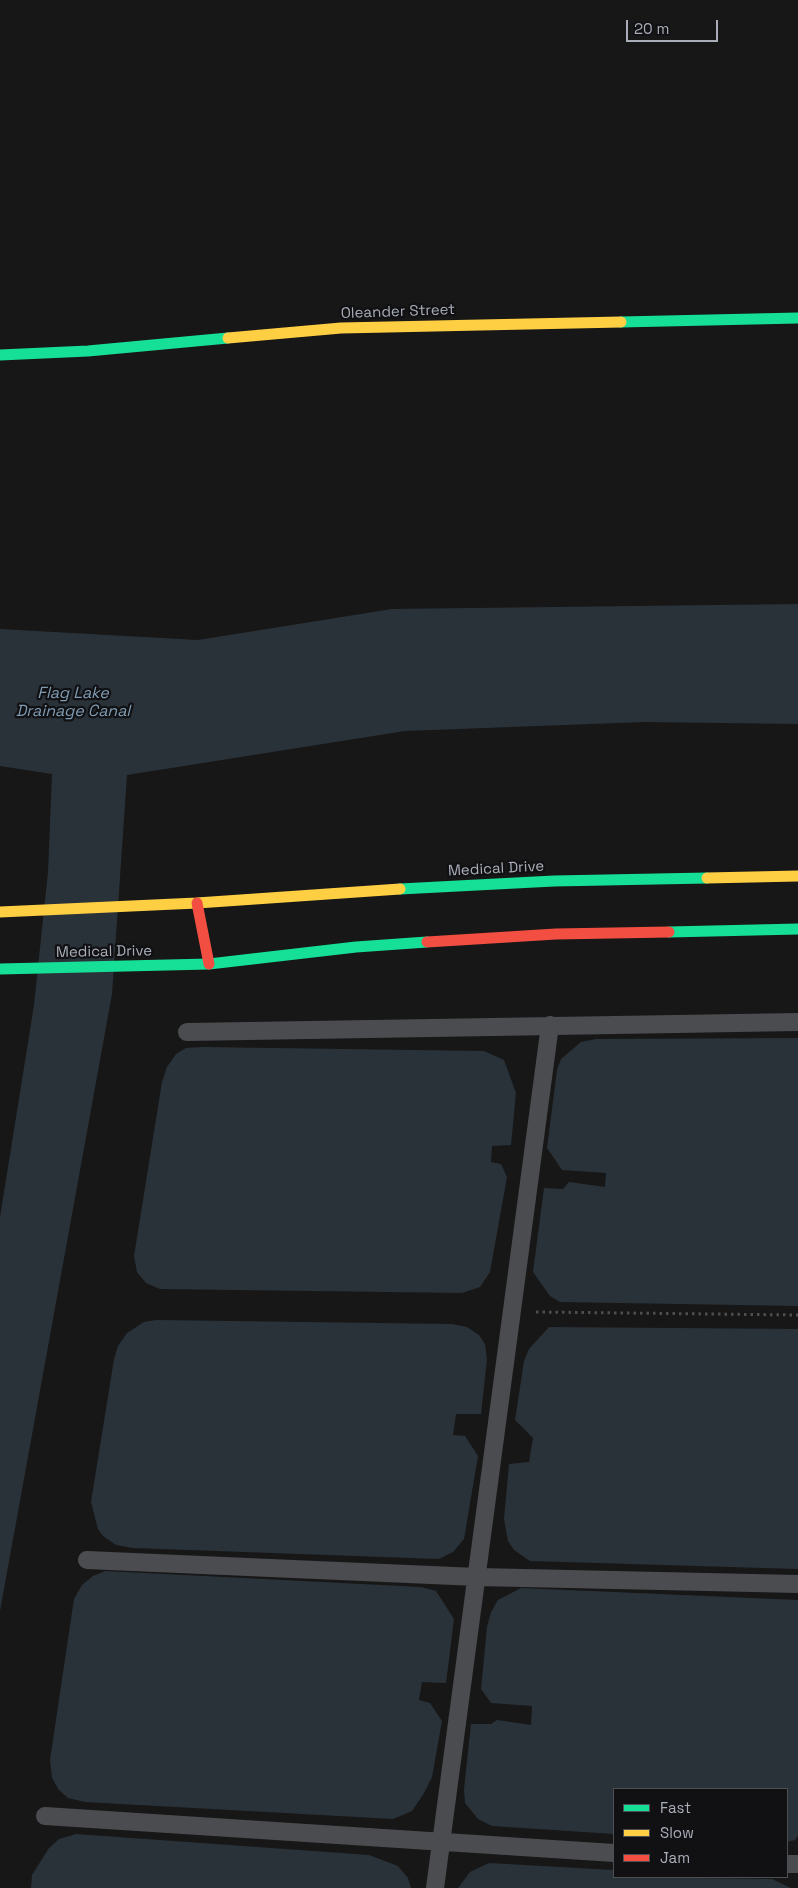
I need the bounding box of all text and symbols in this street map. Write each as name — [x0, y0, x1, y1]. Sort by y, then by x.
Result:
scale bar — [628, 10, 720, 42]
text: 20 m — [634, 19, 669, 38]
street label: Oleander Street — [341, 301, 455, 323]
water label: Flag Lake Drainage Canal — [16, 684, 130, 722]
street label: Medical Drive — [447, 857, 545, 881]
street label: Medical Drive — [56, 942, 152, 962]
legend — [613, 1788, 788, 1878]
text: Fast — [660, 1798, 691, 1817]
text: Slow — [660, 1823, 694, 1842]
text: Jam — [660, 1848, 690, 1867]

